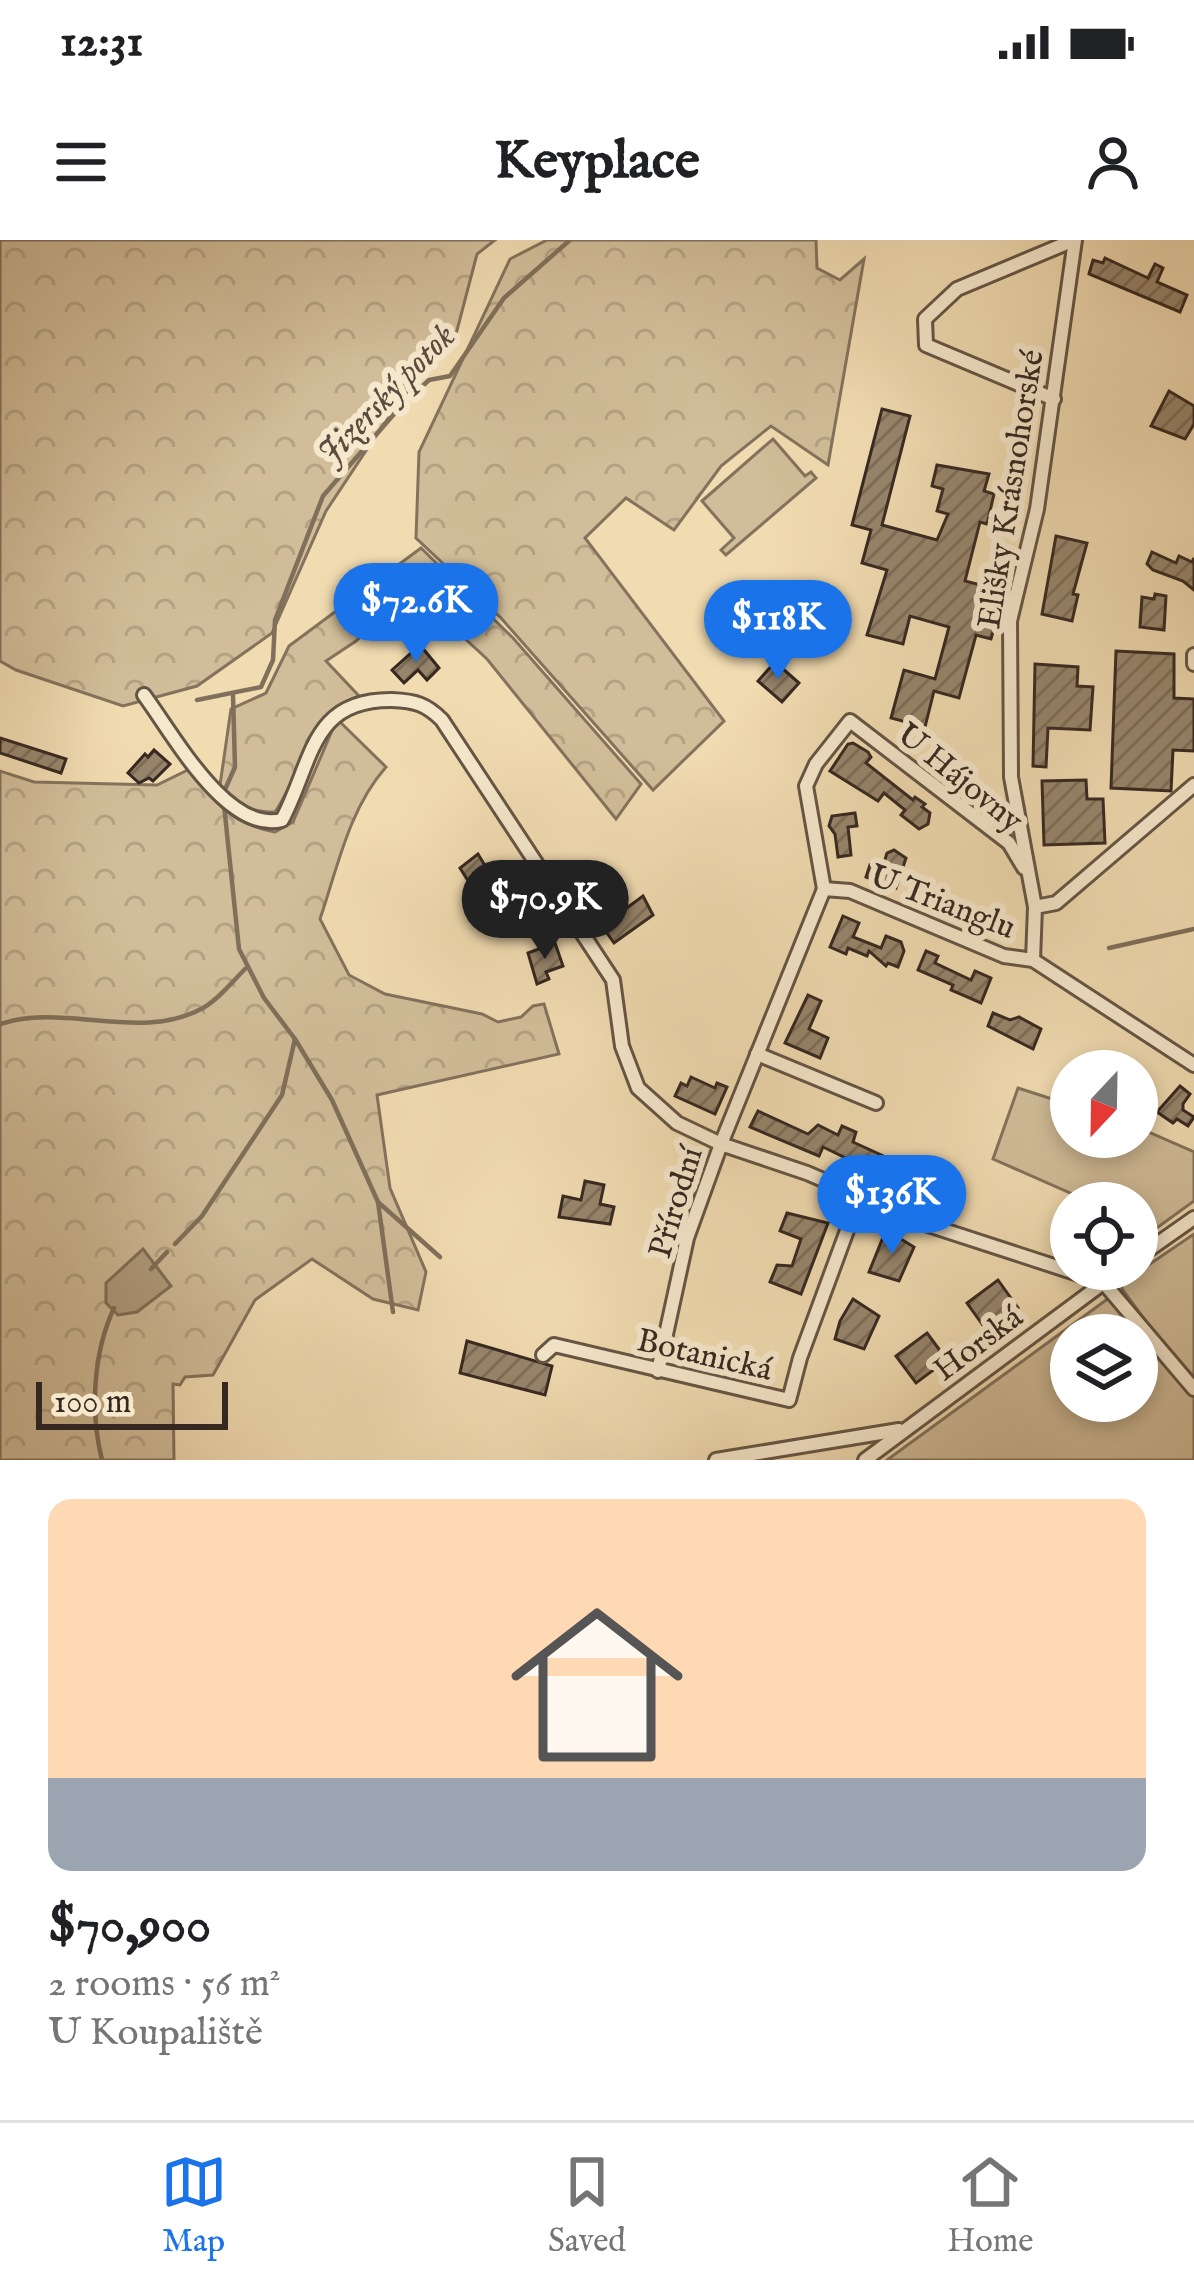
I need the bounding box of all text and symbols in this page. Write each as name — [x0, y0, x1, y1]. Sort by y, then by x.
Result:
text: 12:31 — [60, 14, 143, 71]
text: Keyplace — [494, 128, 700, 197]
icon: menu — [48, 129, 114, 195]
icon: person — [1080, 129, 1146, 195]
water label: Jizerský potok — [308, 315, 466, 476]
street label: Elišky Krásnohorské — [969, 347, 1055, 632]
pin: $72.6K — [318, 563, 514, 665]
text: $72.6K — [360, 577, 472, 626]
pin: $118K — [694, 580, 862, 682]
text: $118K — [731, 594, 825, 643]
street label: U Hájovny — [887, 714, 1032, 843]
street label: U Trianglu — [863, 856, 1021, 950]
pin: $70.9K — [447, 860, 643, 962]
text: $70.9K — [489, 874, 601, 923]
north arrow — [1050, 1050, 1158, 1158]
map controls — [1050, 1050, 1158, 1422]
street label: Přírodní — [640, 1140, 714, 1263]
pin: $136K — [808, 1155, 976, 1257]
text: $136K — [844, 1169, 940, 1218]
button: locate — [1050, 1182, 1158, 1290]
street label: Horská — [926, 1297, 1032, 1392]
button: layers — [1050, 1314, 1158, 1422]
street label: Botanická — [633, 1320, 777, 1392]
scale bar — [36, 1376, 228, 1429]
text: 100 m — [54, 1382, 131, 1424]
icon: home — [489, 1577, 705, 1793]
text: $70,900 — [48, 1895, 211, 1960]
text: 2 rooms · 56 m² — [48, 1960, 281, 2009]
text: U Koupaliště — [48, 2009, 263, 2058]
tab: Map — [161, 2149, 227, 2263]
tab: Saved — [548, 2149, 626, 2263]
tab: Home — [947, 2149, 1033, 2263]

